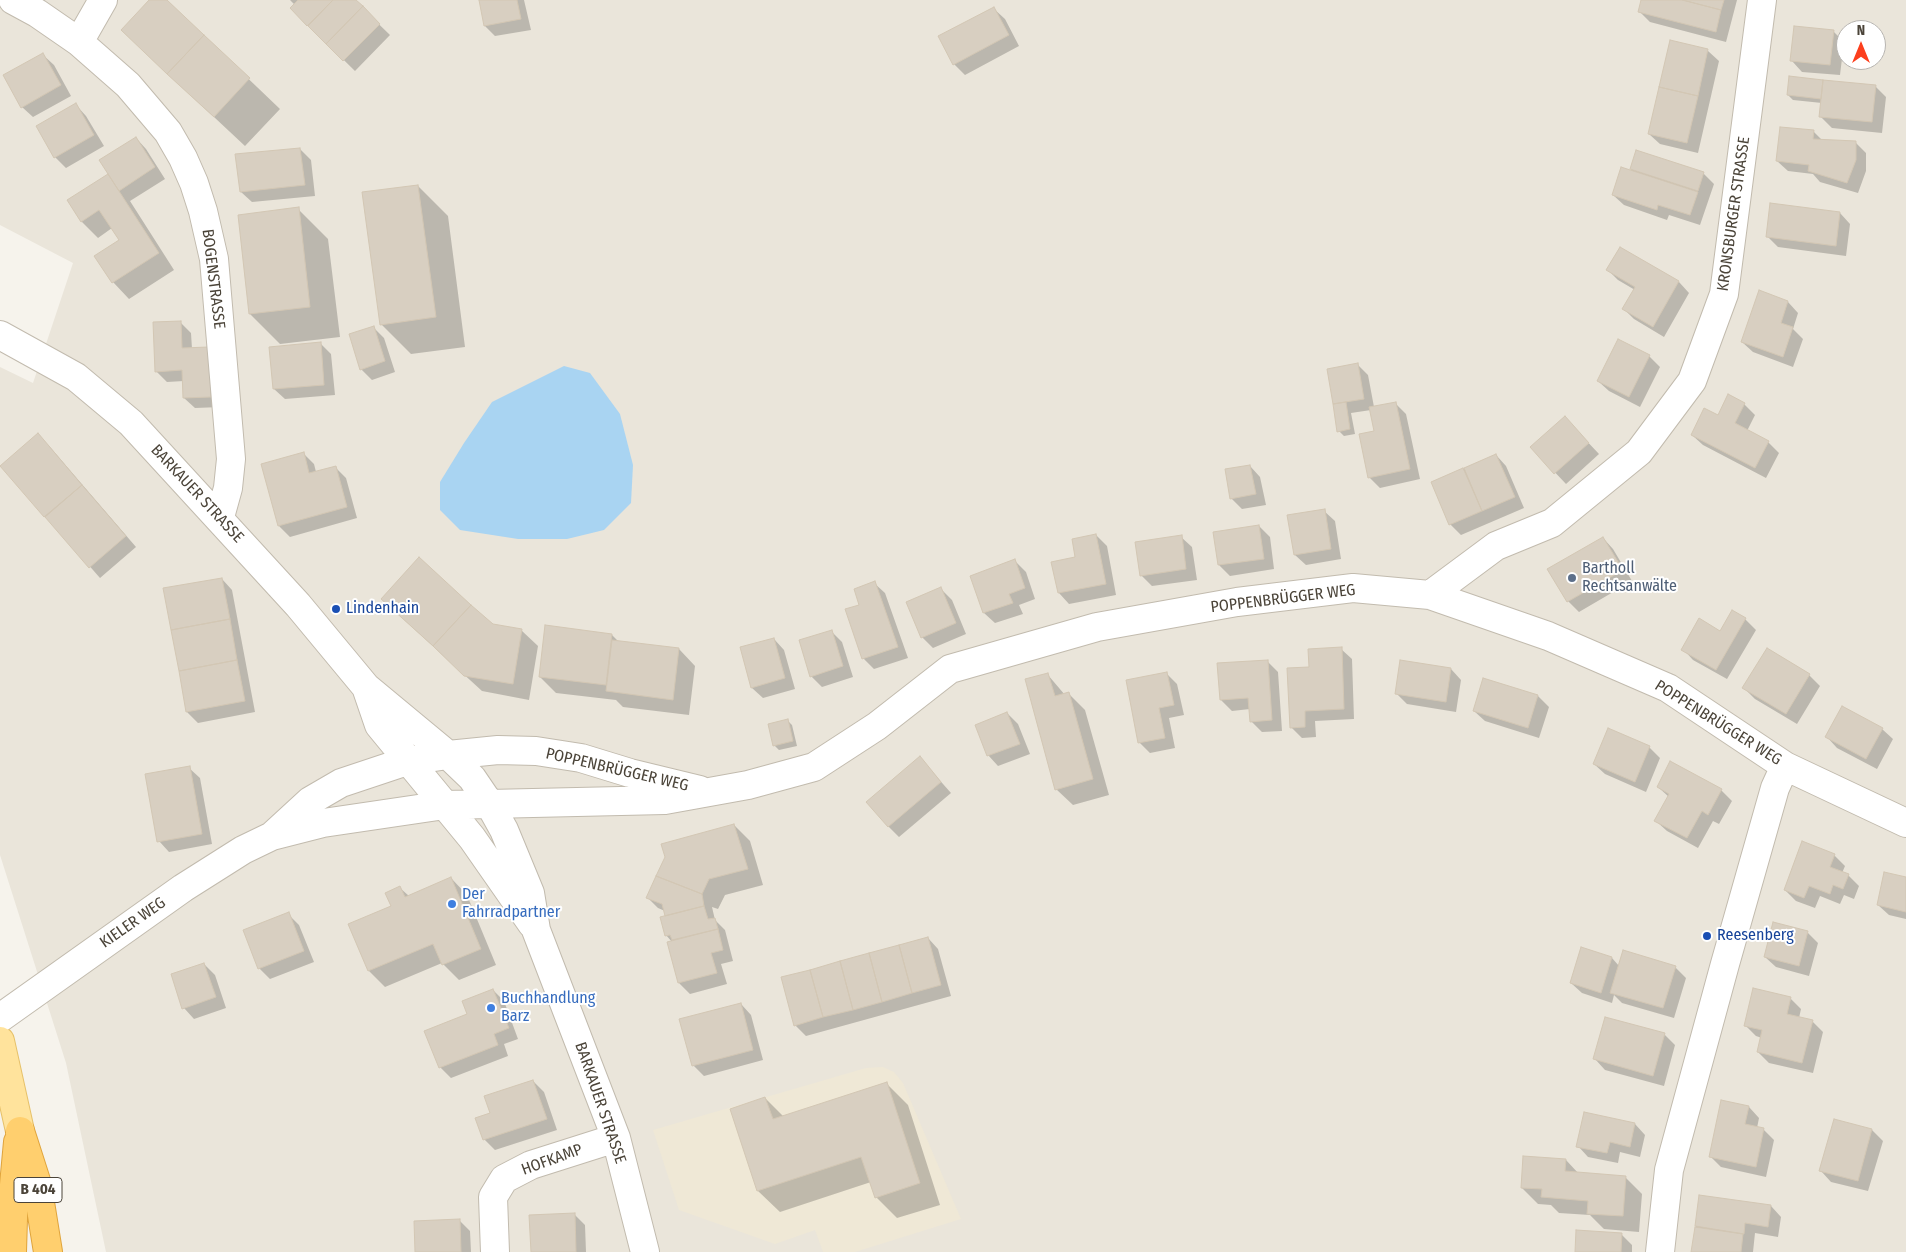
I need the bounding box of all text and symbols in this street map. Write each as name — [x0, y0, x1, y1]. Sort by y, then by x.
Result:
north arrow — [1836, 20, 1886, 70]
text: N — [1857, 22, 1865, 39]
street label: KRONSBURGER STRASSE — [1714, 135, 1754, 293]
street label: BOGENSTRASSE — [197, 228, 229, 330]
street label: BARKAUER STRASSE — [147, 441, 247, 547]
place label: Bartholl Rechtsanwälte — [1582, 559, 1677, 597]
marker: Bartholl Rechtsanwälte — [1566, 572, 1578, 584]
street label: POPPENBRÜGGER WEG — [1209, 581, 1357, 617]
place label: Lindenhain — [346, 599, 419, 619]
marker: Lindenhain — [330, 603, 342, 615]
street label: POPPENBRÜGGER WEG — [1651, 676, 1785, 770]
street label: POPPENBRÜGGER WEG — [544, 744, 690, 796]
place label: Der Fahrradpartner — [462, 885, 560, 923]
street label: KIELER WEG — [96, 893, 170, 953]
marker: Der Fahrradpartner — [446, 898, 458, 910]
place label: Reesenberg — [1717, 926, 1794, 946]
marker: Reesenberg — [1701, 930, 1713, 942]
place label: Buchhandlung Barz — [501, 989, 595, 1027]
marker: Buchhandlung Barz — [485, 1002, 497, 1014]
street label: BARKAUER STRASSE — [570, 1040, 630, 1166]
street label: HOFKAMP — [519, 1140, 585, 1180]
road number: B 404 — [14, 1178, 62, 1202]

